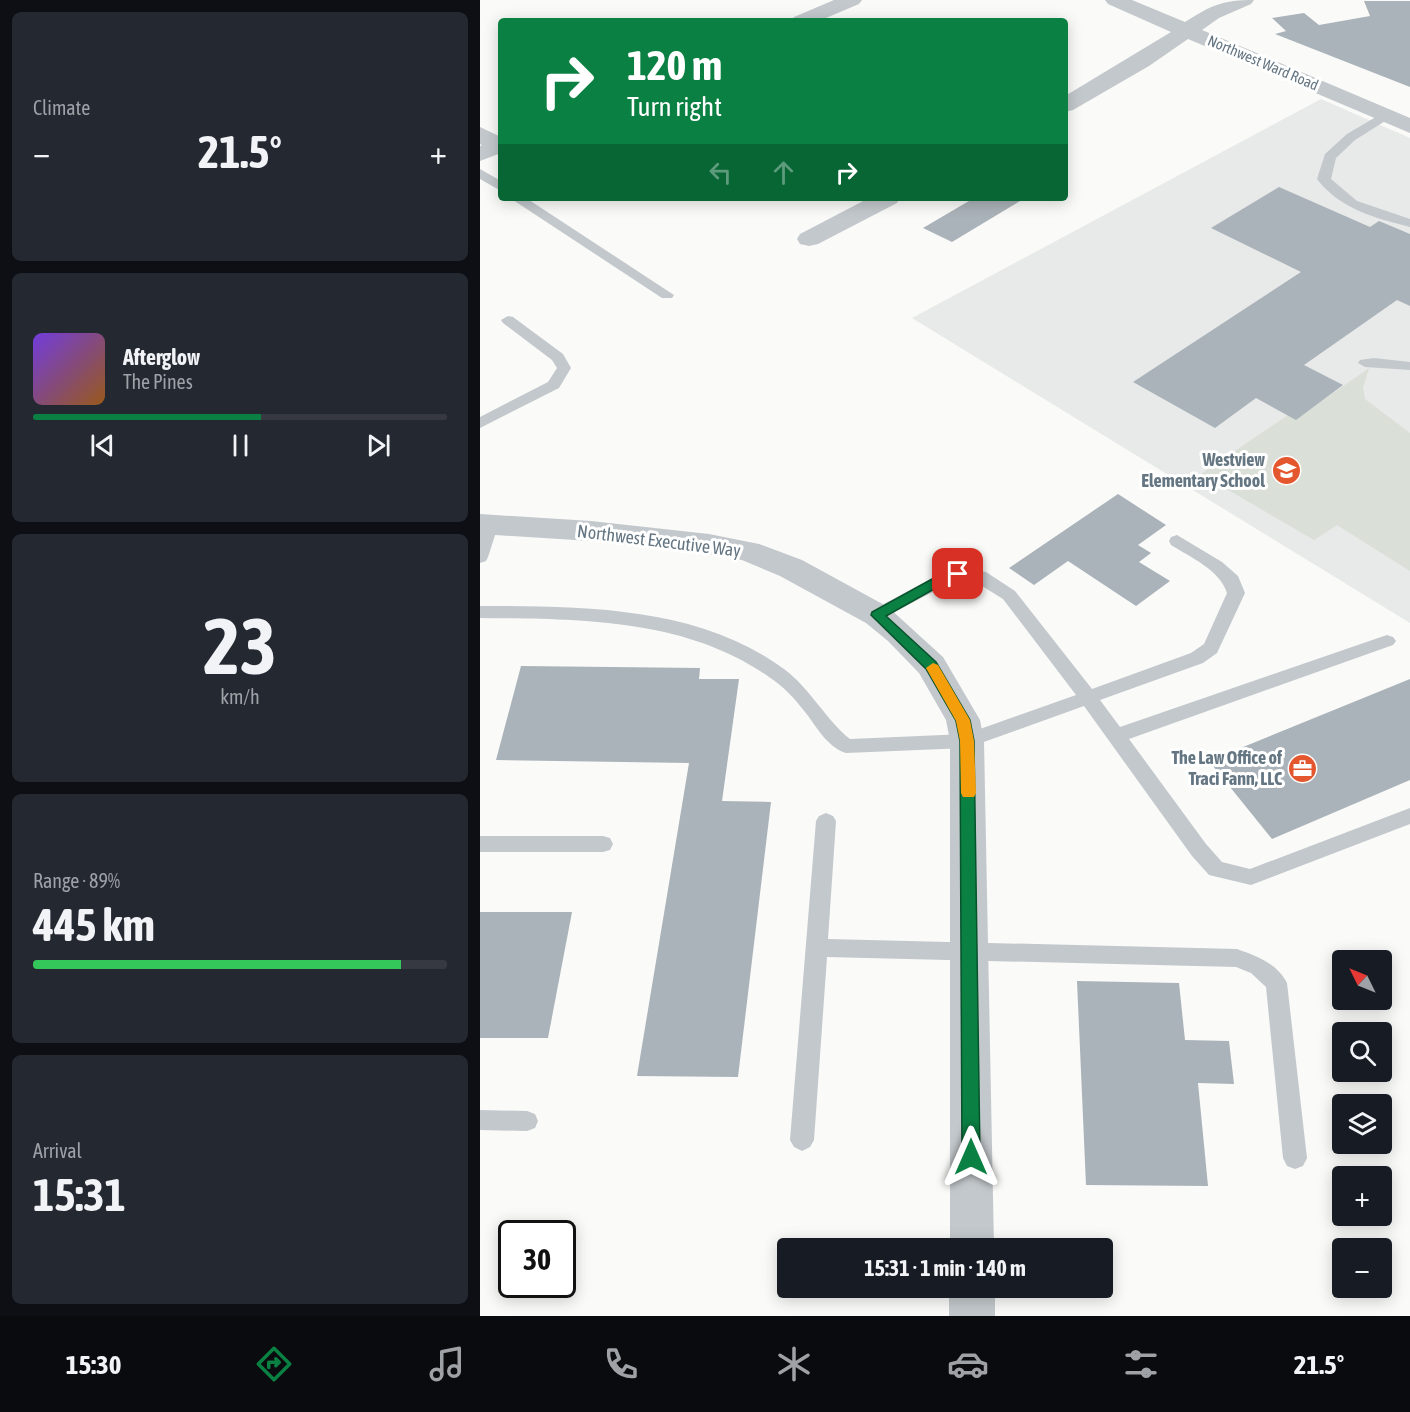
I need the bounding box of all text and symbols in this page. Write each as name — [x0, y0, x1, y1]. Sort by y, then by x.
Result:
street label: Northwest Ward Road — [1205, 32, 1321, 94]
text: 120 m — [627, 41, 722, 89]
icon: right — [528, 42, 606, 120]
text: Turn right — [627, 91, 722, 122]
text: Climate — [33, 96, 90, 119]
text: 21.5° — [198, 126, 282, 178]
text: − — [33, 133, 50, 171]
text: + — [430, 133, 447, 171]
icon: left — [704, 156, 737, 189]
icon: ahead — [767, 156, 800, 189]
icon: right — [830, 156, 863, 189]
text: Afterglow — [123, 344, 200, 370]
text: The Pines — [123, 370, 193, 393]
icon: previous — [86, 429, 119, 462]
icon: pause — [224, 429, 257, 462]
icon: next — [362, 429, 395, 462]
place label: Westview Elementary School — [1141, 449, 1265, 491]
school or university icon: Westview Elementary School — [1270, 454, 1302, 486]
street label: Northwest Executive Way — [576, 520, 742, 561]
pin — [932, 548, 983, 599]
icon: arrive — [941, 557, 974, 590]
text: 23 — [203, 601, 277, 691]
text: km/h — [220, 685, 260, 708]
place label: The Law Office of Traci Fann, LLC — [1171, 747, 1283, 789]
office icon: The Law Office of Traci Fann, LLC — [1287, 752, 1319, 784]
text: Range · 89% — [33, 869, 120, 892]
text: 445 km — [33, 899, 155, 951]
north arrow — [1332, 950, 1392, 1010]
map controls — [1332, 950, 1392, 1298]
button: search — [1332, 1022, 1392, 1082]
button: layers — [1332, 1094, 1392, 1154]
position arrow — [939, 1125, 1003, 1189]
text: Arrival — [33, 1139, 82, 1162]
button: + — [1332, 1166, 1392, 1226]
text: 15:31 — [33, 1169, 126, 1221]
speed limit sign: 30 — [498, 1220, 576, 1298]
button: − — [1332, 1238, 1392, 1298]
text: 15:31 · 1 min · 140 m — [864, 1255, 1026, 1281]
icon: directions — [253, 1343, 295, 1385]
icon: music — [426, 1343, 468, 1385]
icon: phone — [600, 1343, 642, 1385]
icon: climate — [773, 1343, 815, 1385]
icon: car — [947, 1343, 989, 1385]
icon: filters — [1120, 1343, 1162, 1385]
text: 15:30 — [66, 1349, 121, 1380]
text: 21.5° — [1294, 1349, 1344, 1380]

